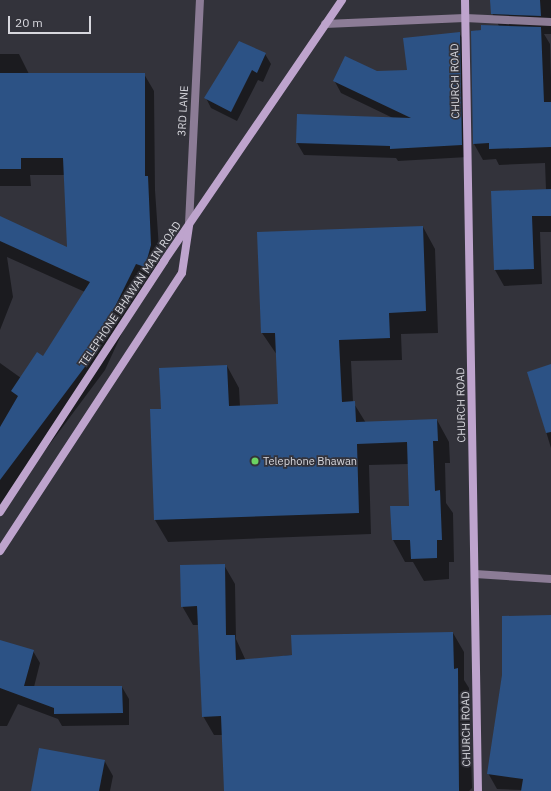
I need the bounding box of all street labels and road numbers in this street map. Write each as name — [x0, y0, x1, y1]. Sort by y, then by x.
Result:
street label: CHURCH ROAD — [448, 43, 462, 119]
street label: 3RD LANE — [175, 85, 191, 137]
street label: TELEPHONE BHAWAN MAIN ROAD — [76, 219, 184, 369]
street label: CHURCH ROAD — [454, 367, 468, 443]
street label: CHURCH ROAD — [459, 691, 473, 767]

